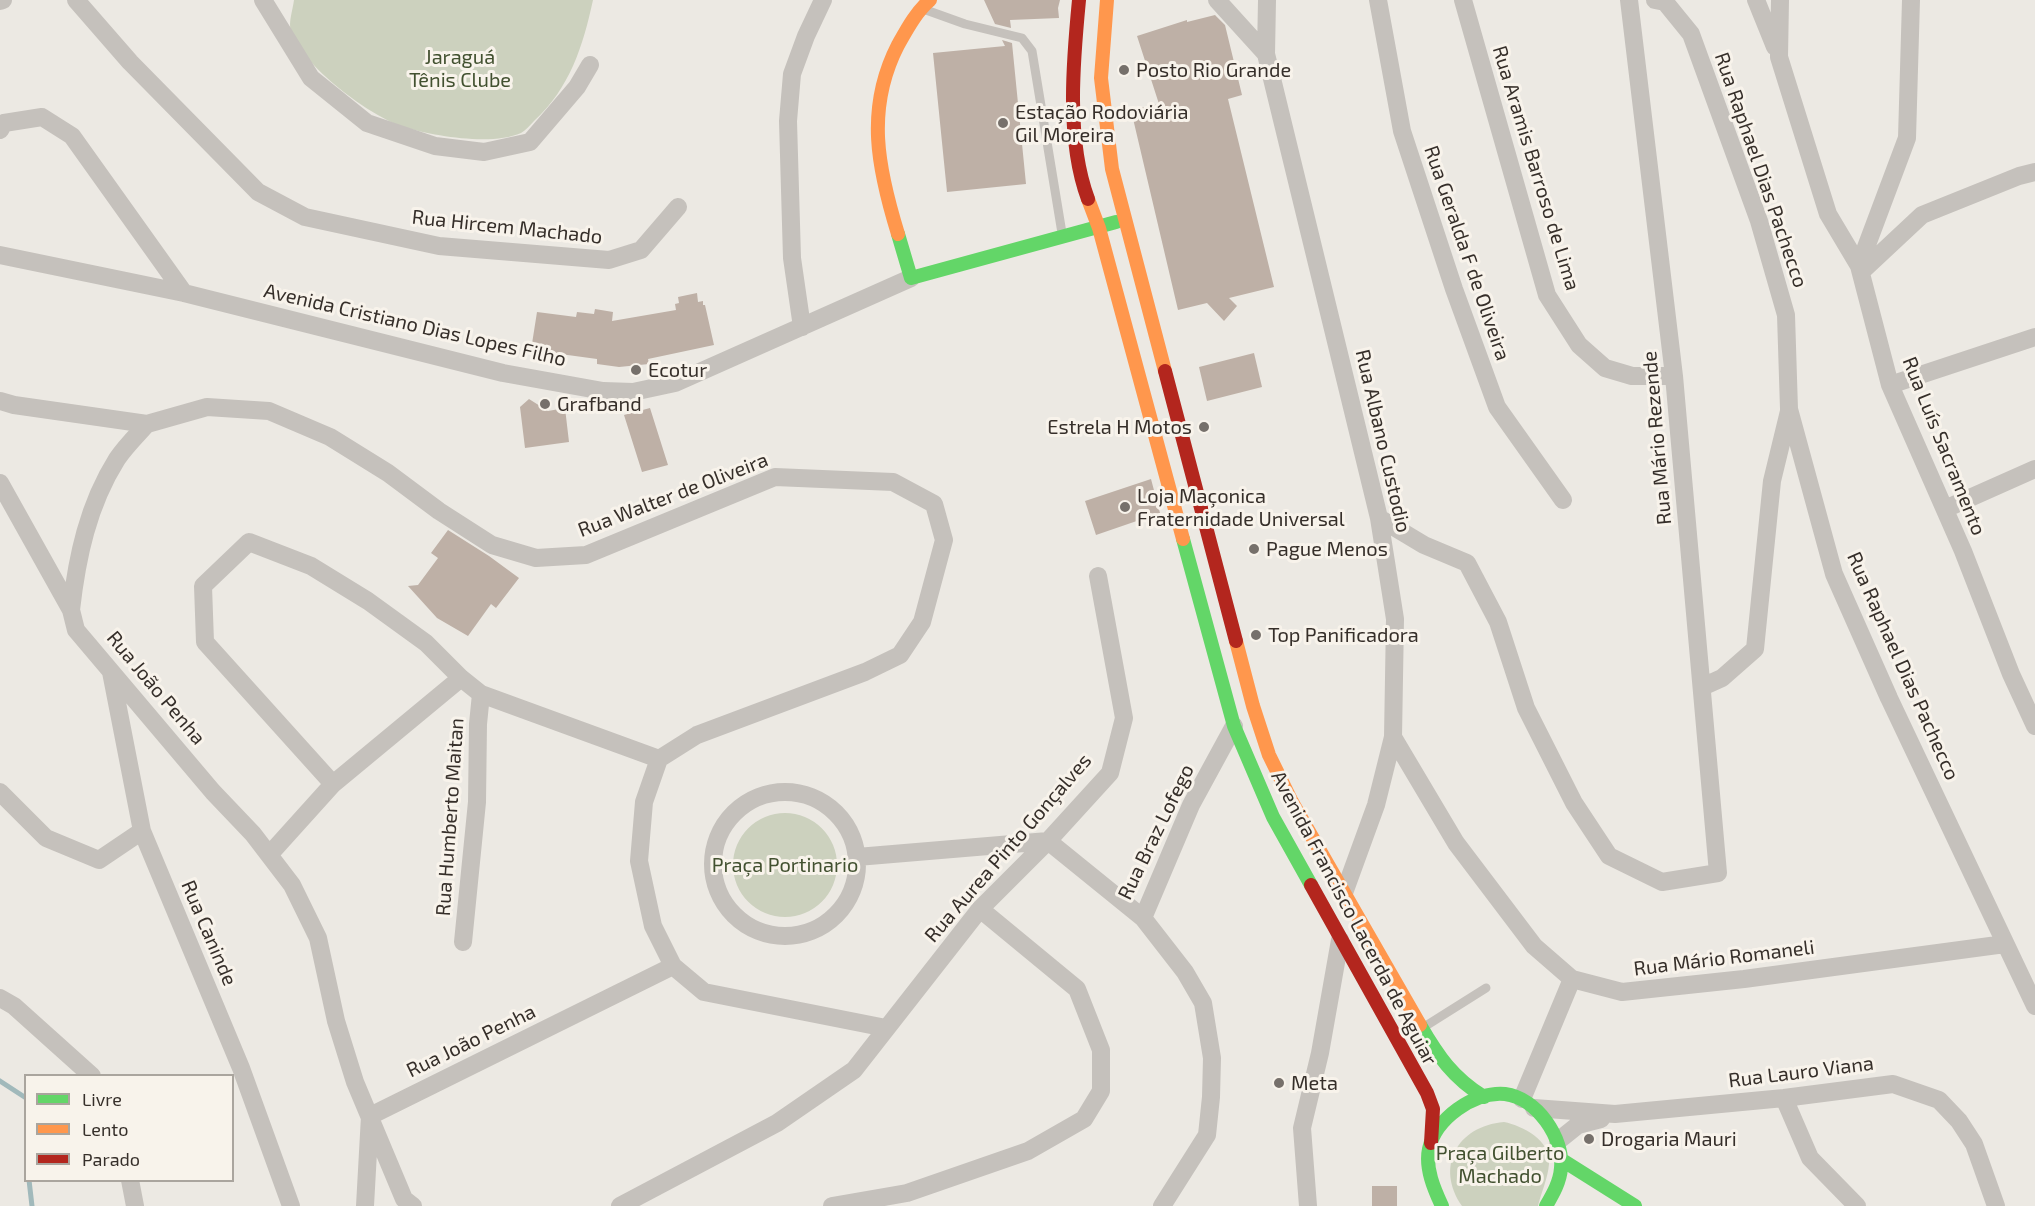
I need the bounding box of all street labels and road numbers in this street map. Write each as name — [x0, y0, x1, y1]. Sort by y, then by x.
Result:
street label: Rua Aramis Barroso de Lima — [1487, 43, 1585, 293]
street label: Rua Raphael Dias Pachecco — [1709, 49, 1813, 291]
street label: Rua Geralda F de Oliveira — [1419, 142, 1515, 364]
street label: Rua Hircem Machado — [411, 205, 603, 249]
street label: Avenida Cristiano Dias Lopes Filho — [262, 279, 568, 371]
street label: Rua Albano Custodio — [1350, 347, 1416, 535]
street label: Rua Mário Rezende — [1637, 350, 1677, 526]
street label: Rua Luís Sacramento — [1897, 353, 1991, 539]
street label: Rua Walter de Oliveira — [575, 448, 771, 542]
street label: Rua Raphael Dias Pachecco — [1842, 548, 1964, 784]
street label: Rua João Penha — [102, 626, 210, 750]
street label: Rua Humberto Maitan — [431, 717, 469, 917]
street label: Rua Aurea Pinto Gonçalves — [920, 749, 1096, 947]
street label: Rua Braz Lofego — [1113, 760, 1199, 904]
street label: Avenida Francisco Lacerda de Aguiar — [1266, 767, 1442, 1069]
street label: Rua Caninde — [176, 877, 242, 989]
street label: Rua Mário Romaneli — [1632, 935, 1816, 981]
street label: Rua João Penha — [402, 999, 540, 1083]
street label: Rua Lauro Viana — [1727, 1051, 1875, 1093]

